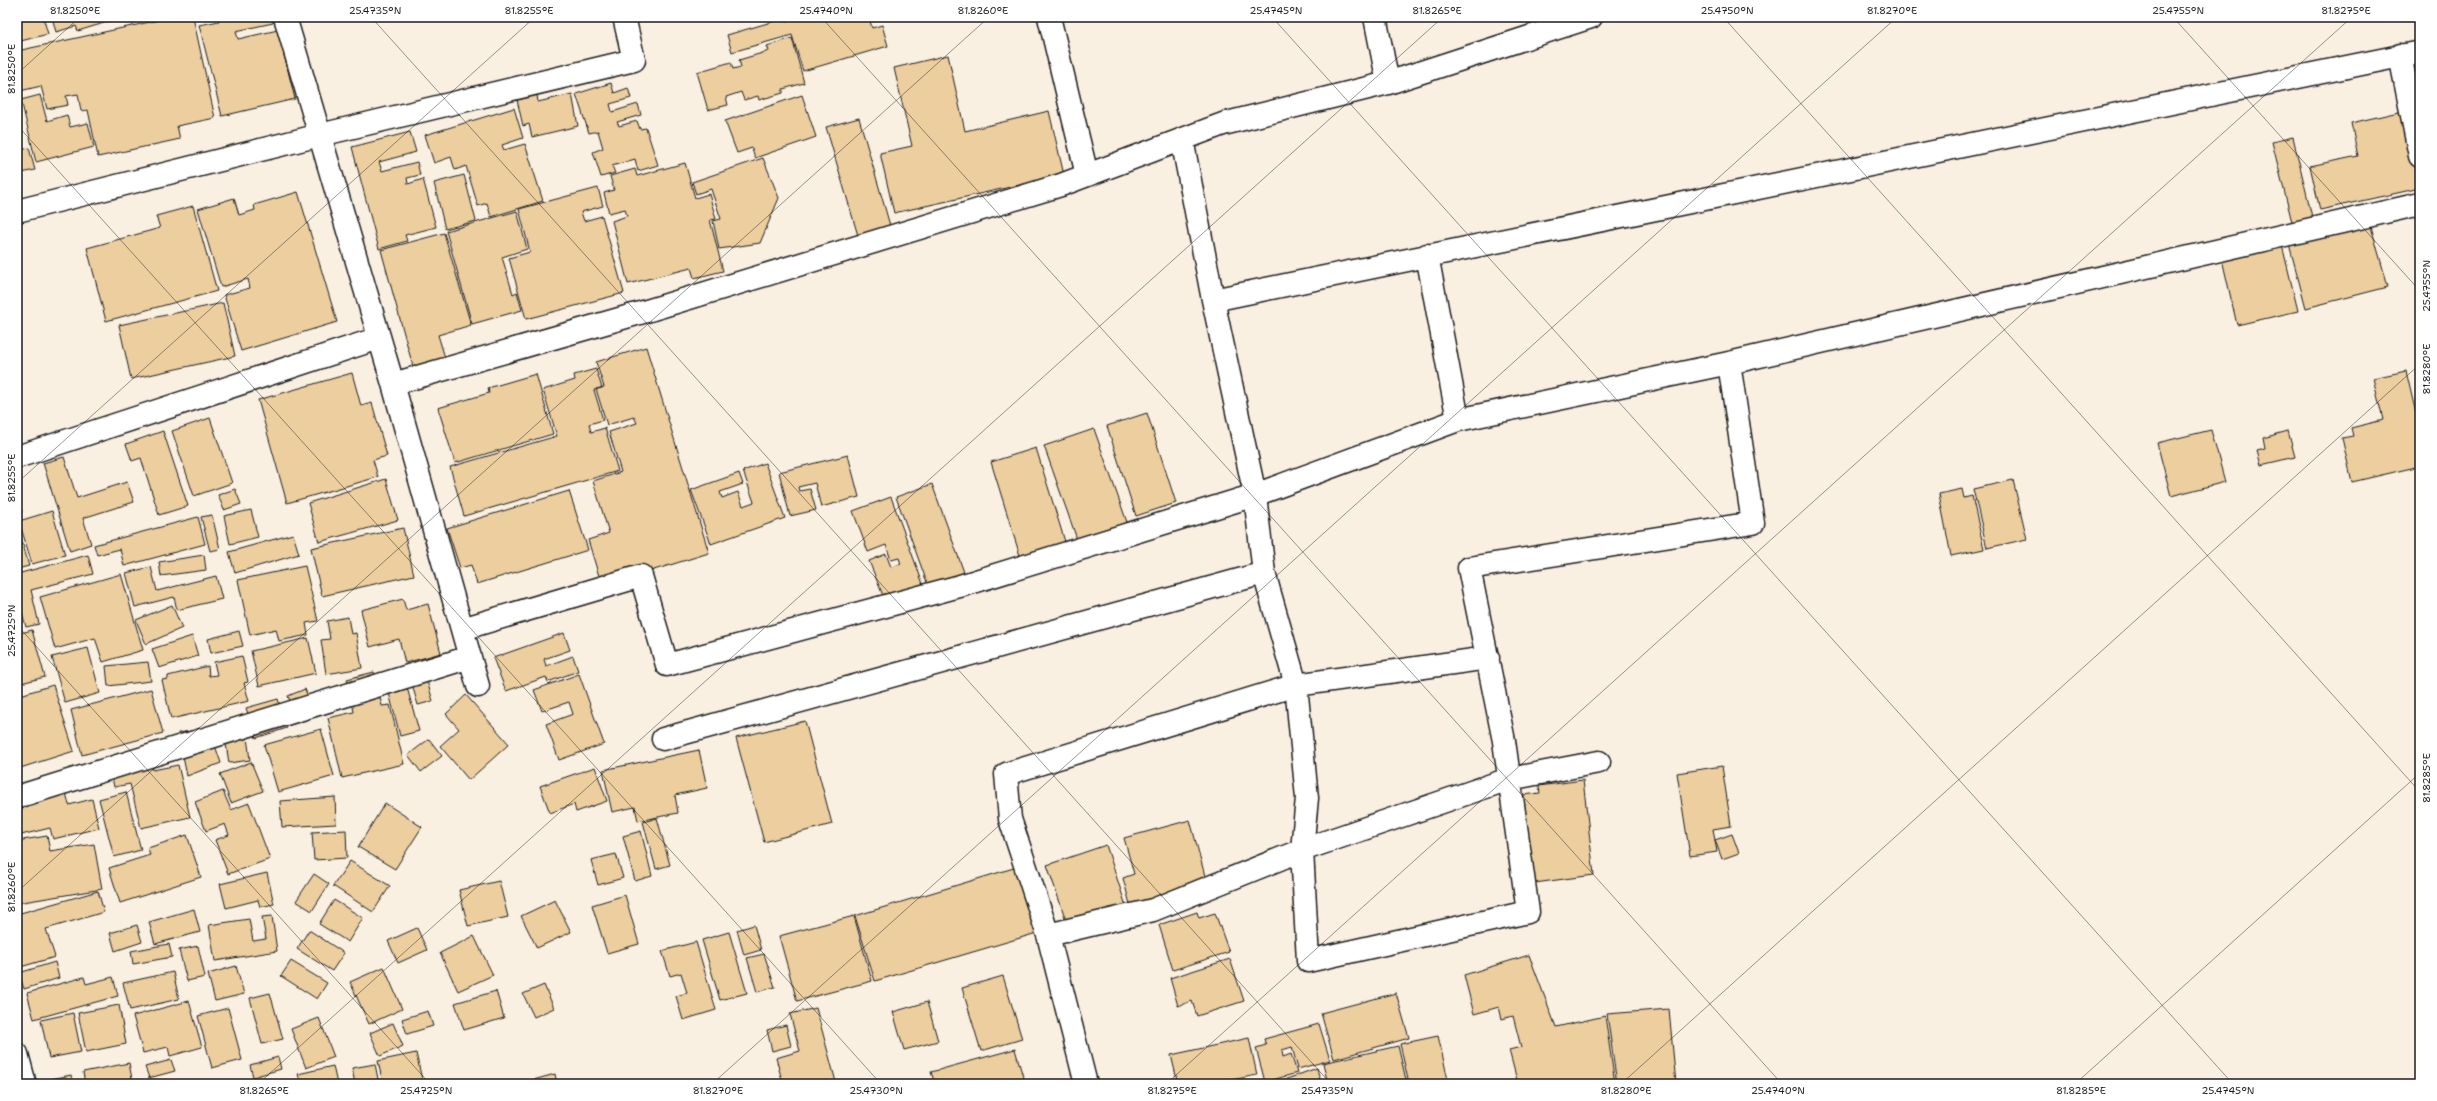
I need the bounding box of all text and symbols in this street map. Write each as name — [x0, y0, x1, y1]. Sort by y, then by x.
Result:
text: 81.8250°E — [50, 4, 100, 17]
text: 25.4735°N — [349, 4, 401, 17]
text: 81.8255°E — [504, 4, 554, 17]
text: 25.4740°N — [799, 4, 853, 17]
text: 81.8260°E — [958, 4, 1008, 17]
text: 25.4745°N — [1250, 4, 1302, 17]
text: 81.8265°E — [1412, 4, 1462, 17]
text: 25.4750°N — [1700, 4, 1754, 17]
text: 81.8270°E — [1867, 4, 1917, 17]
text: 25.4755°N — [2152, 4, 2204, 17]
text: 81.8275°E — [2321, 4, 2371, 17]
text: 81.8250°E — [5, 44, 18, 94]
text: 25.4755°N — [2420, 260, 2433, 312]
text: 81.8280°E — [2420, 344, 2433, 394]
text: 81.8255°E — [5, 453, 18, 503]
text: 25.4725°N — [5, 605, 18, 657]
text: 81.8285°E — [2420, 753, 2433, 803]
text: 81.8260°E — [5, 862, 18, 912]
text: 81.8265°E — [239, 1084, 289, 1097]
text: 25.4725°N — [400, 1084, 452, 1097]
text: 81.8270°E — [693, 1084, 743, 1097]
text: 25.4730°N — [849, 1084, 903, 1097]
text: 81.8275°E — [1147, 1084, 1197, 1097]
text: 25.4735°N — [1301, 1084, 1353, 1097]
text: 81.8280°E — [1601, 1084, 1651, 1097]
text: 25.4740°N — [1751, 1084, 1805, 1097]
text: 81.8285°E — [2056, 1084, 2106, 1097]
text: 25.4745°N — [2202, 1084, 2254, 1097]

